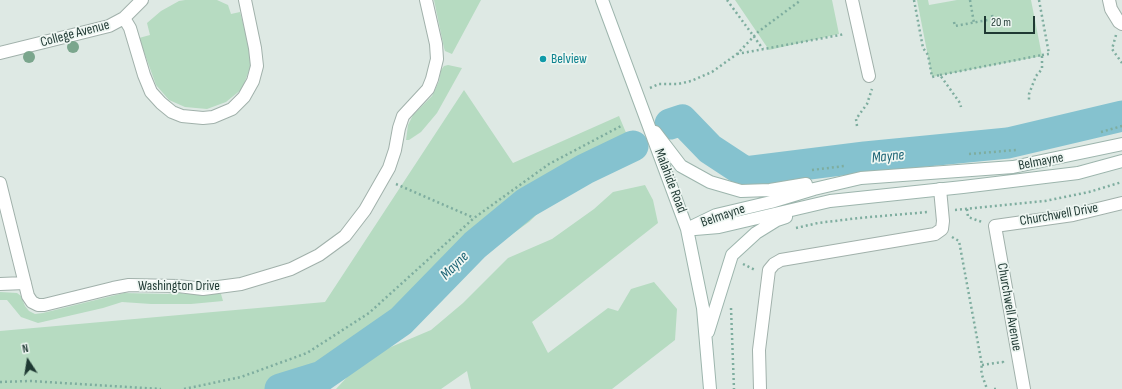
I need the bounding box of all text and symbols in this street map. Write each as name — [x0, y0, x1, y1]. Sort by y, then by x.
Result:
scale bar — [986, 8, 1037, 34]
text: 20 m — [991, 15, 1011, 30]
street label: College Avenue — [39, 17, 111, 51]
place label: Belview — [551, 51, 587, 67]
marker: Belview — [538, 54, 548, 64]
water label: Mayne — [871, 146, 905, 168]
street label: Malahide Road — [650, 147, 690, 215]
street label: Belmayne — [1017, 149, 1065, 175]
street label: Churchwell Drive — [1018, 200, 1100, 230]
street label: Belmayne — [699, 201, 747, 231]
water label: Mayne — [437, 248, 473, 284]
street label: Churchwell Avenue — [993, 262, 1025, 352]
street label: Washington Drive — [138, 278, 220, 294]
north arrow — [8, 341, 48, 381]
text: N — [21, 342, 30, 356]

